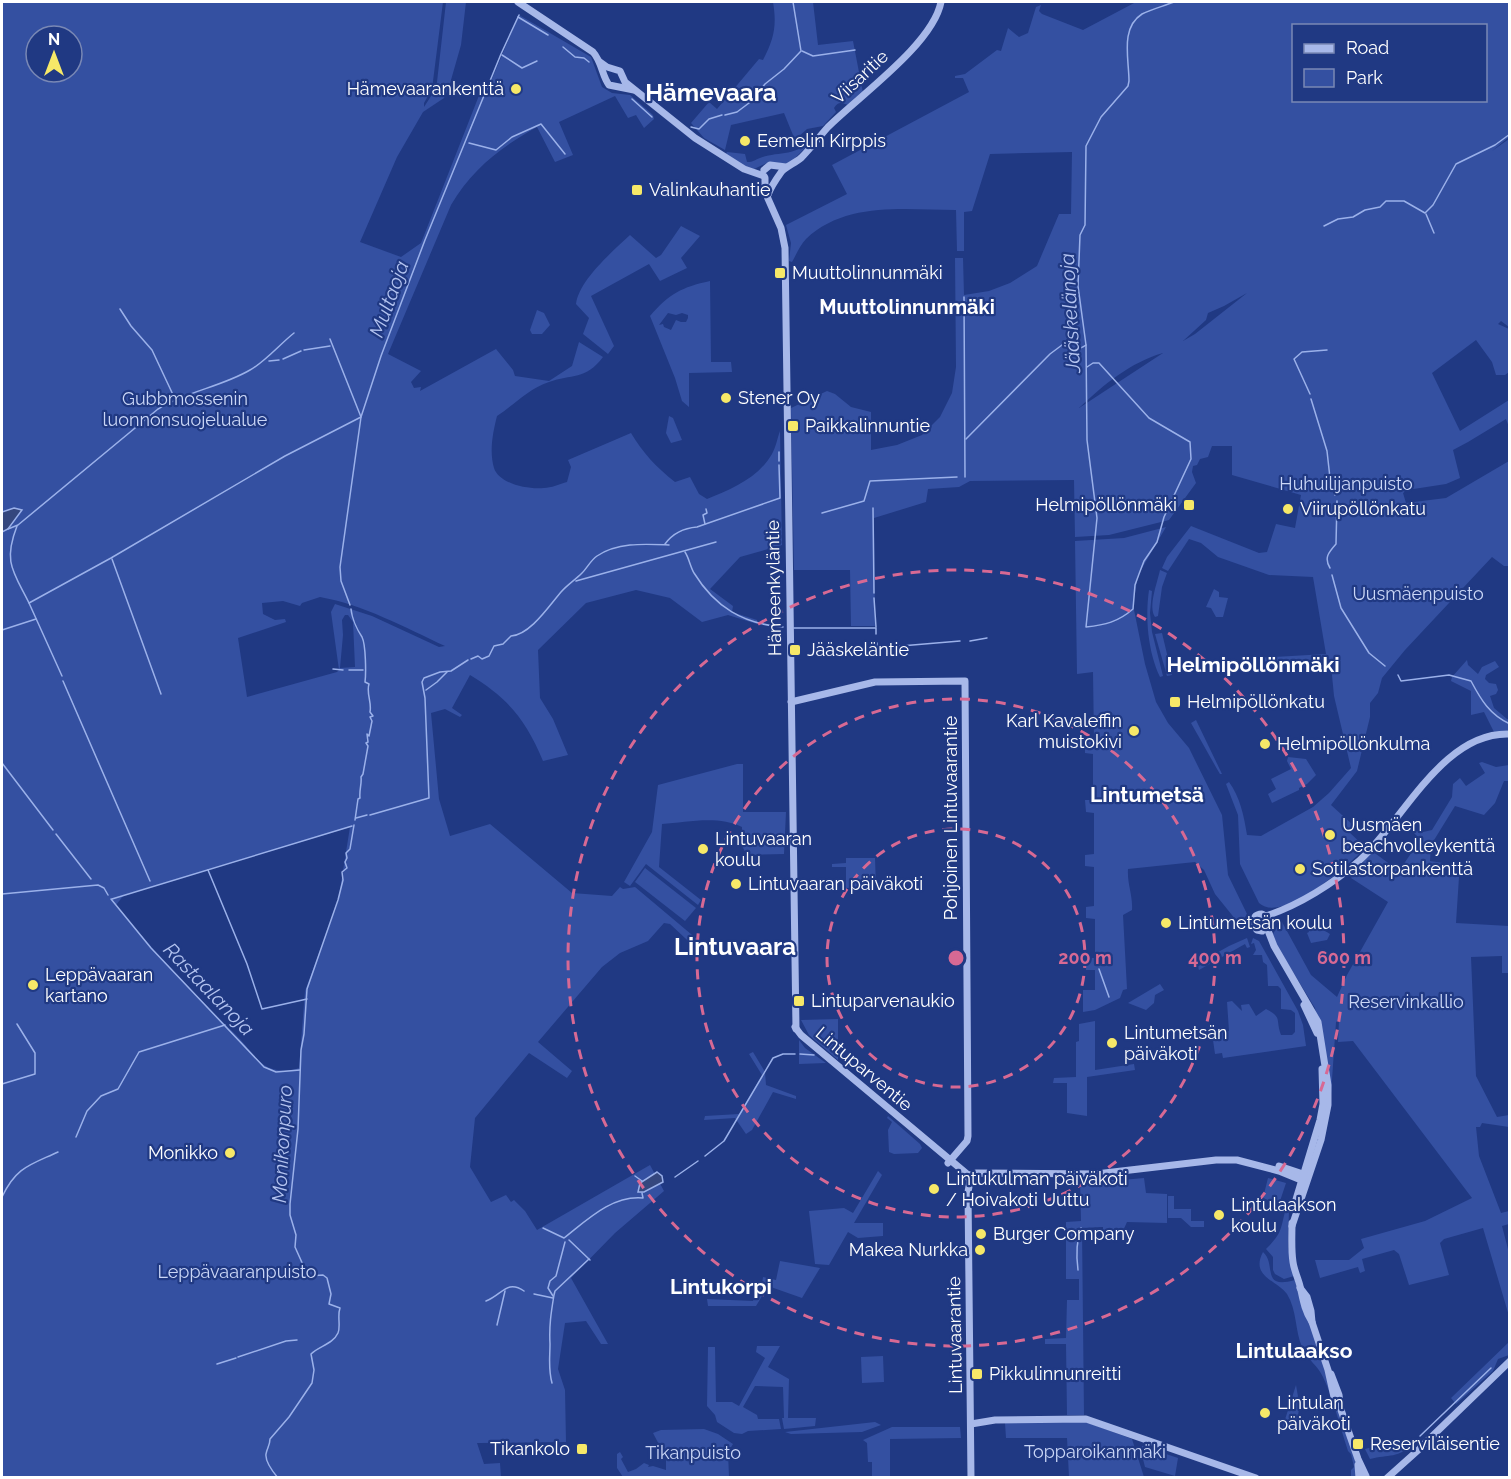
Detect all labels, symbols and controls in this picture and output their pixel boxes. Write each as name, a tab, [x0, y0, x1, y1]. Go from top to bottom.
north arrow	[24, 24, 84, 84]
legend	[1292, 24, 1487, 102]
text: N	[48, 30, 60, 49]
text: Road	[1346, 37, 1389, 58]
street label: Viisaritie	[827, 45, 892, 108]
text: Park	[1346, 67, 1383, 88]
place label: Hämevaarankenttä	[347, 78, 504, 99]
district label: Hämevaara	[645, 78, 777, 107]
marker: Hämevaarankenttä	[509, 82, 523, 96]
place label: Eemelin Kirppis	[757, 130, 886, 151]
marker: Eemelin Kirppis	[738, 134, 752, 148]
place label: Valinkauhantie	[649, 179, 771, 200]
marker: Valinkauhantie	[630, 183, 644, 197]
water label: Jääskelänoja	[1055, 252, 1085, 375]
water label: Multaoja	[364, 258, 414, 340]
place label: Muuttolinnunmäki	[792, 262, 943, 283]
marker: Muuttolinnunmäki	[773, 266, 787, 280]
district label: Muuttolinnunmäki	[819, 295, 995, 319]
place label: Stener Oy	[738, 387, 820, 408]
park label: Gubbmossenin luonnonsuojelualue	[103, 388, 268, 430]
marker: Stener Oy	[719, 391, 733, 405]
place label: Paikkalinnuntie	[805, 415, 931, 436]
marker: Paikkalinnuntie	[786, 419, 800, 433]
park label: Huhuilijanpuisto	[1279, 473, 1413, 494]
place label: Helmipöllönmäki	[1035, 494, 1177, 515]
marker: Helmipöllönmäki	[1182, 498, 1196, 512]
place label: Viirupöllönkatu	[1300, 498, 1426, 519]
marker: Viirupöllönkatu	[1281, 502, 1295, 516]
street label: Hämeenkyläntie	[762, 519, 785, 656]
park label: Uusmäenpuisto	[1352, 583, 1484, 604]
place label: Jääskeläntie	[807, 639, 910, 660]
marker: Jääskeläntie	[788, 643, 802, 657]
district label: Helmipöllönmäki	[1166, 652, 1340, 677]
place label: Helmipöllönkatu	[1187, 691, 1325, 712]
marker: Helmipöllönkatu	[1168, 695, 1182, 709]
place label: Karl Kavaleffin muistokivi	[1006, 710, 1122, 752]
street label: Pohjoinen Lintuvaarantie	[940, 715, 961, 920]
marker: Karl Kavaleffin muistokivi	[1127, 724, 1141, 738]
place label: Helmipöllönkulma	[1277, 733, 1430, 754]
marker: Helmipöllönkulma	[1258, 737, 1272, 751]
district label: Lintumetsä	[1090, 782, 1204, 807]
place label: Uusmäen beachvolleykenttä	[1342, 814, 1495, 856]
place label: Lintuvaaran koulu	[715, 828, 812, 870]
marker: Uusmäen beachvolleykenttä	[1323, 828, 1337, 842]
marker: Lintuvaaran koulu	[696, 842, 710, 856]
place label: Sotilastorpankenttä	[1312, 858, 1473, 879]
marker: Sotilastorpankenttä	[1293, 862, 1307, 876]
place label: Lintuvaaran päiväkoti	[748, 873, 923, 894]
marker: Lintuvaaran päiväkoti	[729, 877, 743, 891]
place label: Lintumetsän koulu	[1178, 912, 1332, 933]
marker: Lintumetsän koulu	[1159, 916, 1173, 930]
district label: Lintuvaara	[674, 932, 796, 961]
water label: Rastaalanoja	[159, 937, 259, 1041]
text: 200 m	[1058, 947, 1112, 968]
text: 400 m	[1188, 947, 1242, 968]
text: 600 m	[1317, 947, 1371, 968]
centre of rings	[946, 948, 966, 968]
place label: Leppävaaran kartano	[45, 964, 153, 1006]
marker: Leppävaaran kartano	[26, 978, 40, 992]
place label: Lintuparvenaukio	[811, 990, 955, 1011]
park label: Reservinkallio	[1348, 991, 1464, 1012]
marker: Lintuparvenaukio	[792, 994, 806, 1008]
street label: Lintuparventie	[812, 1022, 917, 1115]
place label: Lintumetsän päiväkoti	[1124, 1022, 1228, 1064]
marker: Lintumetsän päiväkoti	[1105, 1036, 1119, 1050]
water label: Monikonpuro	[267, 1084, 297, 1204]
place label: Monikko	[148, 1142, 218, 1163]
marker: Monikko	[223, 1146, 237, 1160]
place label: Lintukulman päiväkoti / Hoivakoti Uuttu	[946, 1168, 1128, 1210]
marker: Lintukulman päiväkoti / Hoivakoti Uuttu	[927, 1182, 941, 1196]
place label: Lintulaakson koulu	[1231, 1194, 1337, 1236]
marker: Lintulaakson koulu	[1212, 1208, 1226, 1222]
place label: Burger Company	[993, 1223, 1135, 1244]
marker: Burger Company	[974, 1227, 988, 1241]
place label: Makea Nurkka	[849, 1239, 968, 1260]
marker: Makea Nurkka	[973, 1243, 987, 1257]
park label: Leppävaaranpuisto	[157, 1261, 317, 1282]
district label: Lintukorpi	[670, 1274, 772, 1299]
street label: Lintuvaarantie	[943, 1276, 966, 1394]
district label: Lintulaakso	[1236, 1338, 1353, 1363]
place label: Pikkulinnunreitti	[989, 1363, 1121, 1384]
marker: Pikkulinnunreitti	[970, 1367, 984, 1381]
place label: Lintulan päiväkoti	[1277, 1392, 1351, 1434]
marker: Lintulan päiväkoti	[1258, 1406, 1272, 1420]
place label: Reserviläisentie	[1370, 1433, 1500, 1454]
marker: Reserviläisentie	[1351, 1437, 1365, 1451]
place label: Tikankolo	[490, 1438, 570, 1459]
park label: Topparoikanmäki	[1024, 1441, 1166, 1462]
marker: Tikankolo	[575, 1442, 589, 1456]
park label: Tikanpuisto	[645, 1442, 741, 1463]

